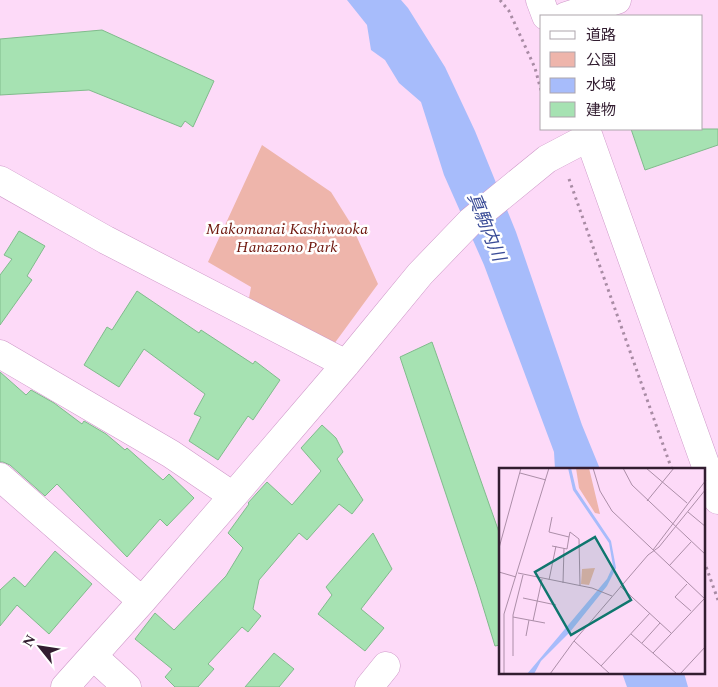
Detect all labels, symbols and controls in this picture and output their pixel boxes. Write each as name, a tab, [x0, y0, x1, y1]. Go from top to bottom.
legend	[540, 15, 703, 130]
text: 道路	[586, 24, 616, 47]
text: 公園	[586, 49, 616, 72]
text: 水域	[586, 74, 616, 97]
text: 建物	[586, 99, 616, 122]
water label: 真駒内川	[460, 189, 513, 267]
park label: Makomanai Kashiwaoka Hanazono Park	[206, 217, 368, 259]
inset map	[499, 468, 706, 674]
north arrow	[15, 622, 65, 672]
text: N	[17, 631, 41, 651]

